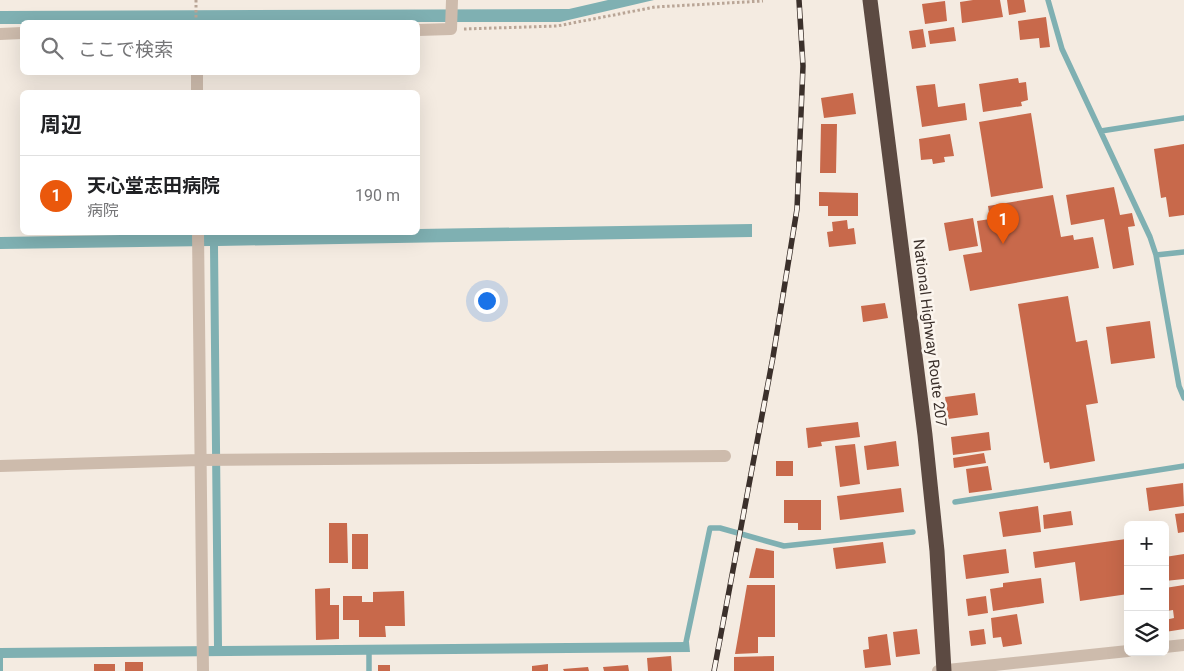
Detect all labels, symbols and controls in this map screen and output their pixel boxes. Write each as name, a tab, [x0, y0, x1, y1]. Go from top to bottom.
search box	[20, 20, 420, 75]
icon: search	[38, 34, 66, 62]
text: ここで検索	[78, 38, 173, 61]
text: 周辺	[40, 113, 82, 137]
text: 天心堂志田病院	[87, 174, 220, 197]
text: 1	[51, 186, 61, 205]
text: 190 m	[355, 186, 400, 205]
text: 病院	[87, 201, 119, 220]
pin: 1	[987, 203, 1019, 244]
street label: National Highway Route 207	[910, 238, 950, 428]
your location	[474, 288, 500, 314]
map controls	[1124, 521, 1169, 656]
button: +	[1124, 521, 1169, 566]
button: −	[1124, 566, 1169, 611]
button: layers	[1124, 611, 1169, 656]

